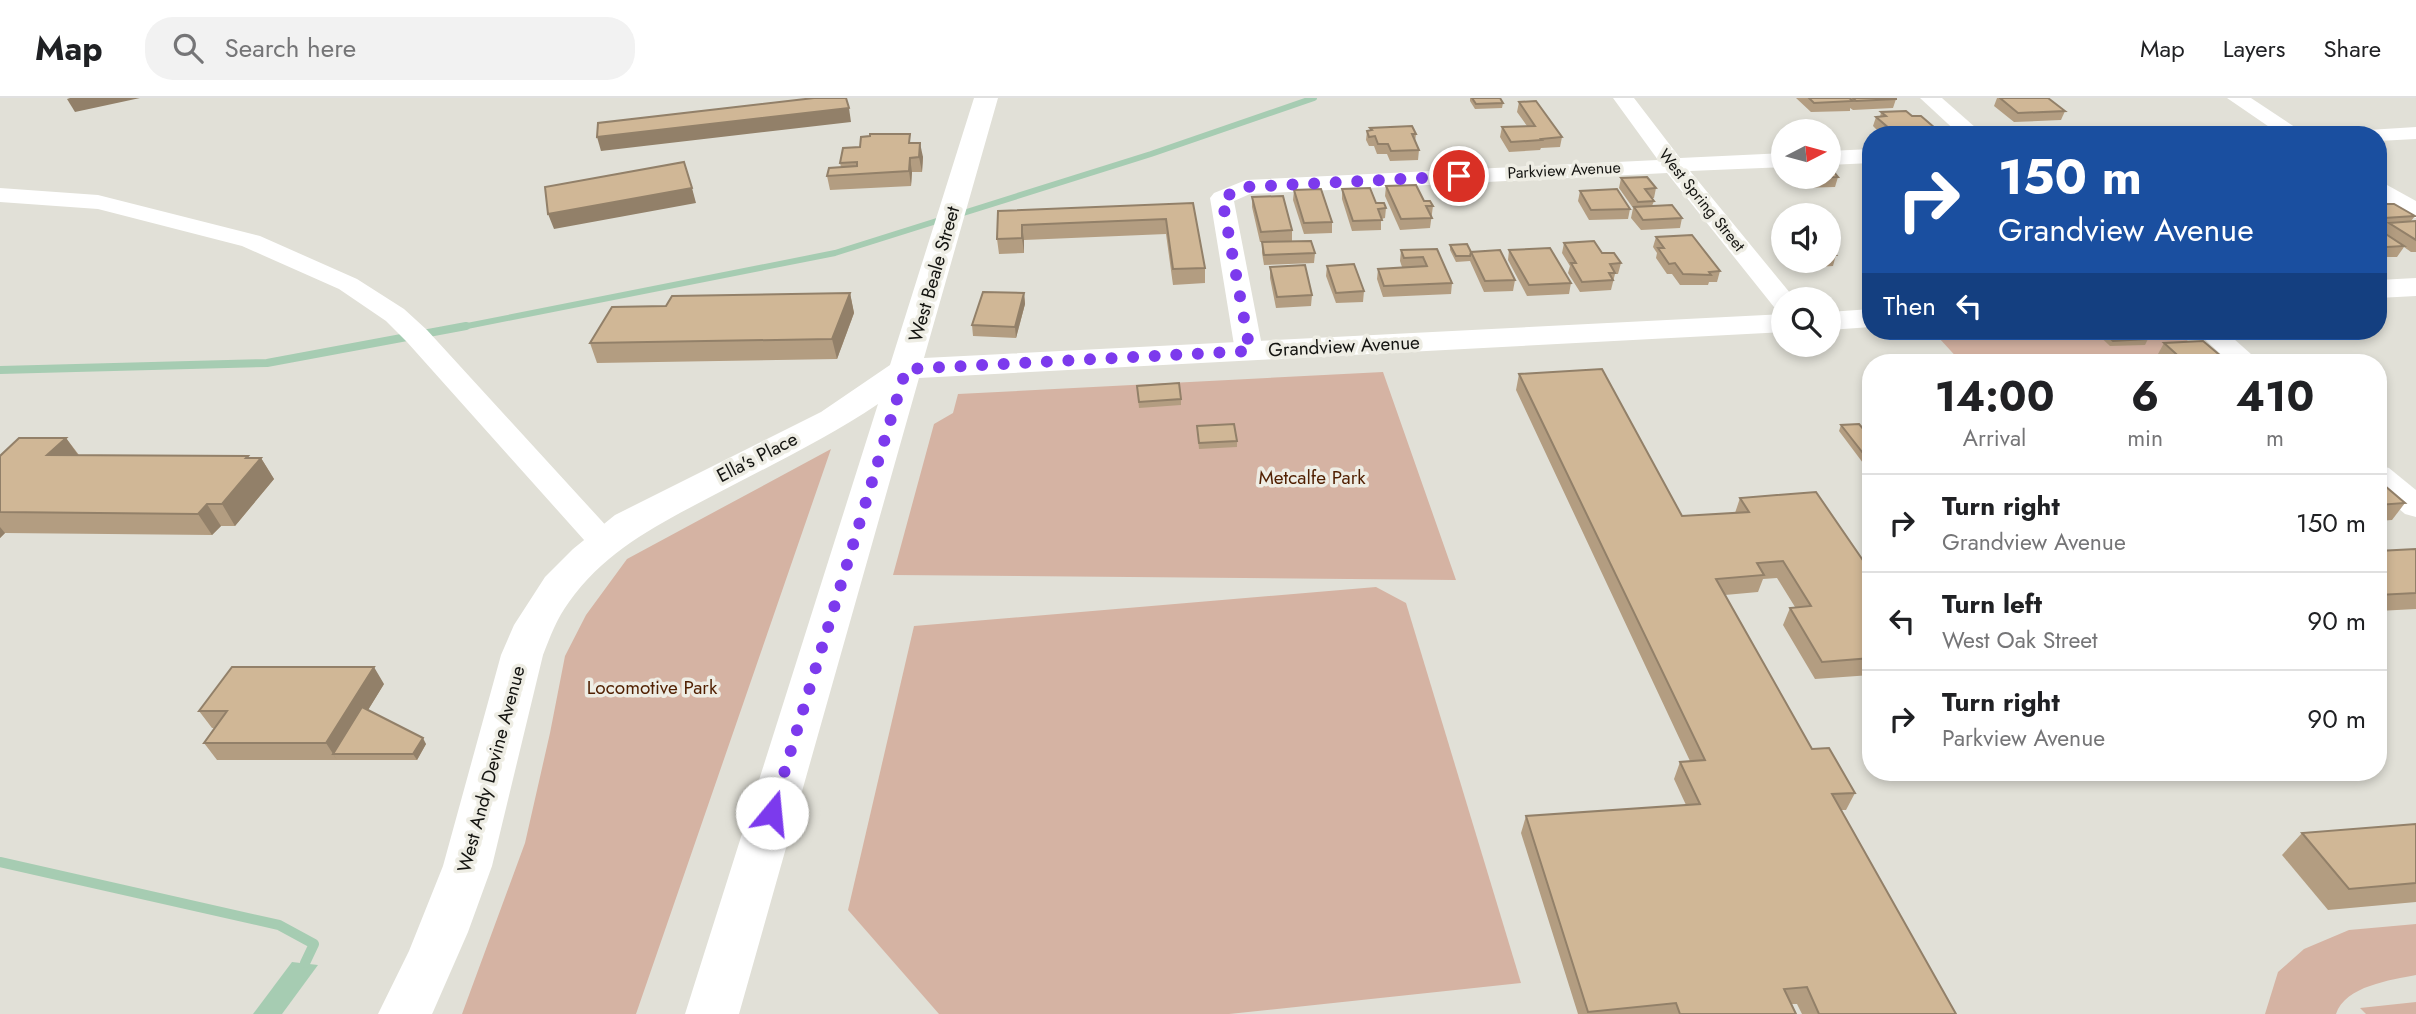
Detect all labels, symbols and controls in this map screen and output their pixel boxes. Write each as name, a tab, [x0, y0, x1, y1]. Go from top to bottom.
search box	[145, 17, 635, 80]
text: Map	[35, 25, 103, 72]
icon: search	[169, 29, 207, 67]
text: Search here	[225, 29, 356, 67]
text: Map	[2140, 31, 2185, 66]
text: Layers	[2223, 31, 2285, 66]
text: Share	[2323, 31, 2381, 66]
north arrow	[1771, 119, 1841, 189]
map controls	[1771, 119, 1841, 357]
text: 150 m	[1998, 142, 2142, 212]
street label: West Spring Street	[1653, 144, 1751, 256]
pin	[1429, 146, 1489, 206]
icon: right	[1883, 154, 1974, 245]
street label: Parkview Avenue	[1507, 156, 1621, 184]
icon: arrive	[1440, 157, 1478, 195]
street label: West Beale Street	[902, 203, 966, 345]
button: sound	[1771, 203, 1841, 273]
text: Grandview Avenue	[1998, 207, 2254, 253]
button: search	[1771, 287, 1841, 357]
text: Then	[1883, 287, 1936, 325]
icon: left	[1950, 287, 1988, 325]
street label: Grandview Avenue	[1267, 329, 1421, 363]
text: 14:00	[1935, 366, 2054, 427]
text: 6	[2131, 366, 2159, 427]
text: 410	[2236, 366, 2314, 427]
text: Arrival	[1963, 421, 2026, 455]
text: min	[2127, 421, 2163, 455]
text: m	[2266, 421, 2284, 455]
street label: Ella's Place	[712, 425, 802, 489]
park label: Metcalfe Park	[1258, 464, 1366, 491]
text: Turn right	[1942, 487, 2060, 525]
icon: right	[1883, 504, 1921, 542]
text: 150 m	[2296, 504, 2366, 542]
text: Grandview Avenue	[1942, 525, 2126, 559]
text: Turn left	[1942, 585, 2042, 623]
icon: left	[1883, 602, 1921, 640]
text: 90 m	[2307, 602, 2366, 640]
text: West Oak Street	[1942, 623, 2098, 657]
street label: West Andy Devine Avenue	[450, 663, 532, 875]
park label: Locomotive Park	[587, 674, 718, 701]
text: Turn right	[1942, 683, 2060, 721]
icon: right	[1883, 700, 1921, 738]
text: 90 m	[2307, 700, 2366, 738]
text: Parkview Avenue	[1942, 721, 2105, 755]
position arrow	[735, 776, 809, 850]

